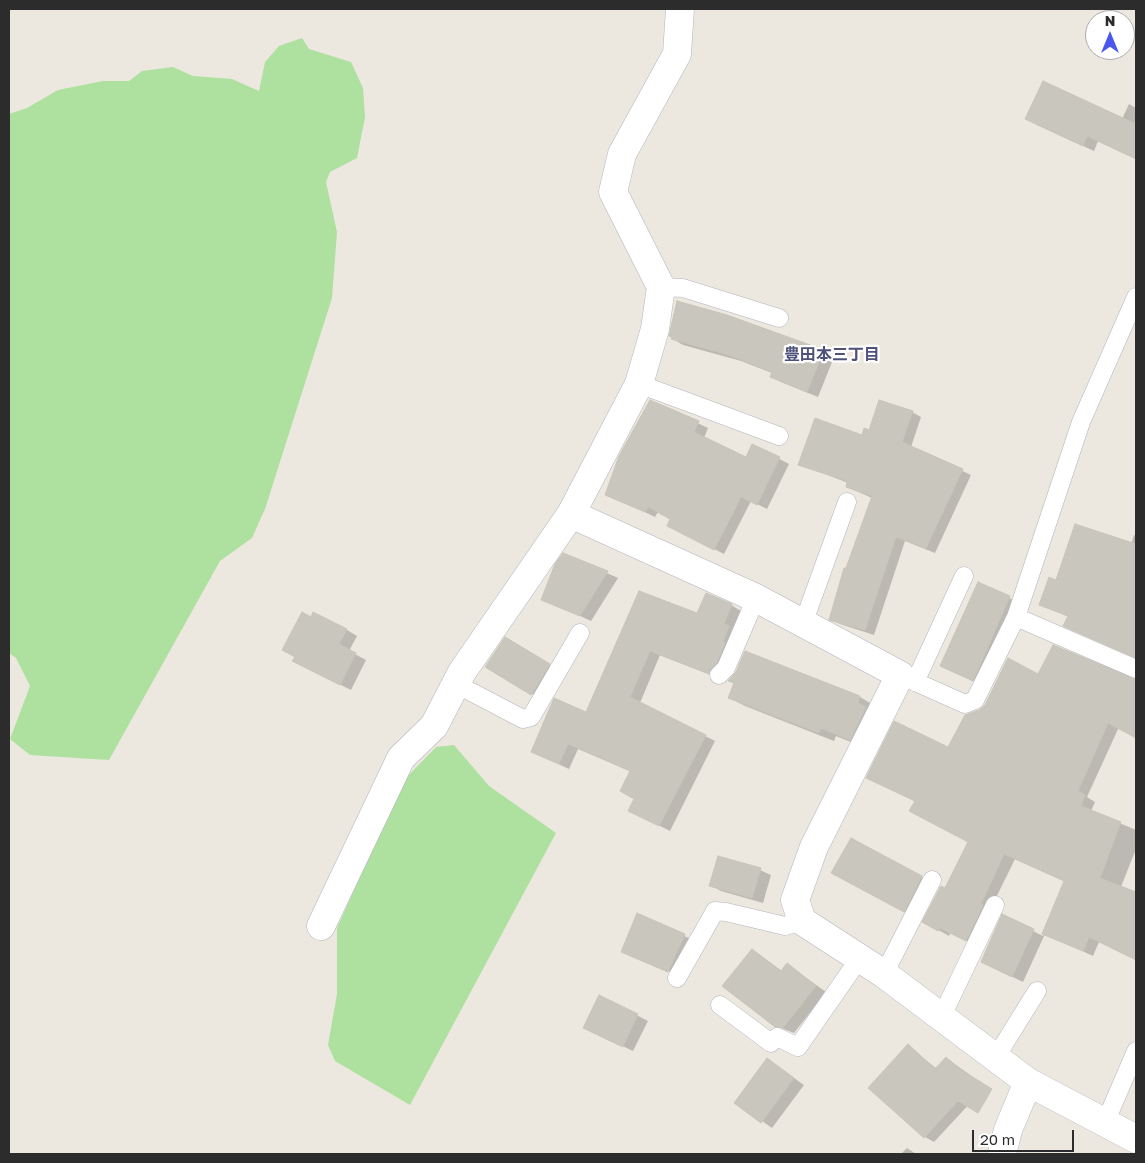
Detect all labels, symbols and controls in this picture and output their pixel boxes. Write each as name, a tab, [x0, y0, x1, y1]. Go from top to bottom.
north arrow	[1085, 10, 1135, 60]
text: N	[1105, 12, 1115, 29]
district label: 豊田本三丁目	[784, 345, 880, 365]
scale bar	[975, 1120, 1078, 1152]
text: 20 m	[980, 1130, 1015, 1148]

